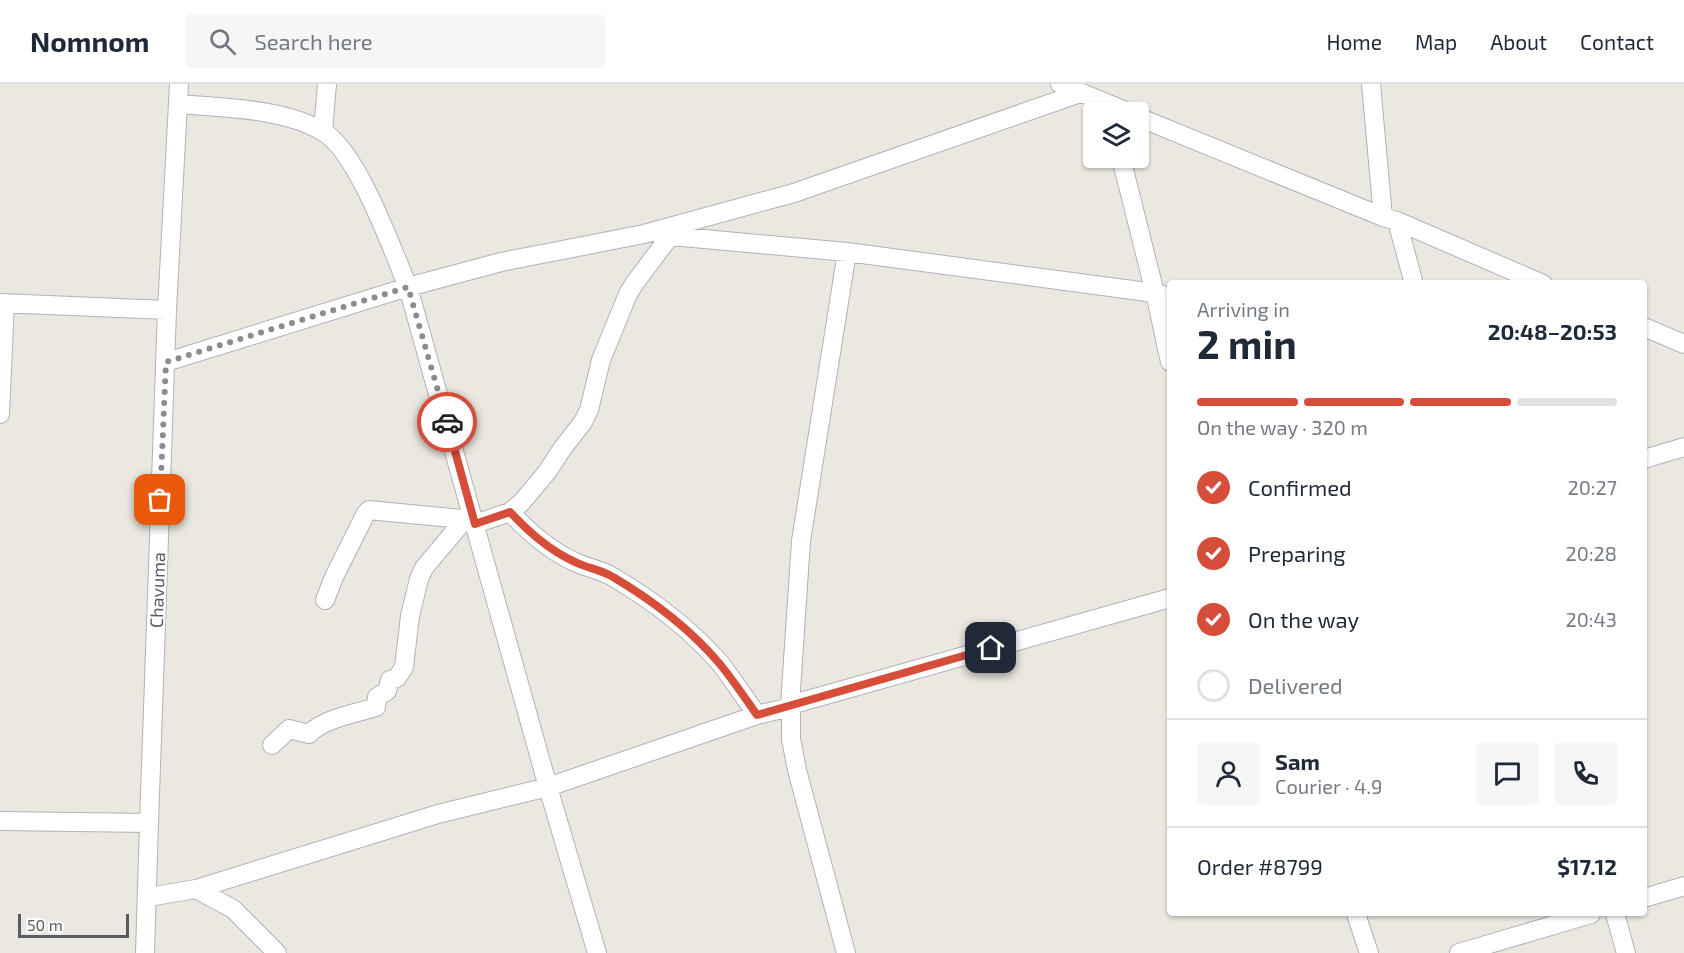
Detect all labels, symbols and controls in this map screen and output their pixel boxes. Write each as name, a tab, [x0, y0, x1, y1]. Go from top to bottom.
search box	[185, 14, 605, 68]
text: Nomnom	[30, 24, 149, 58]
icon: search	[206, 25, 239, 58]
text: Search here	[254, 28, 373, 54]
text: Home	[1326, 29, 1382, 54]
text: Map	[1415, 29, 1457, 54]
text: About	[1490, 29, 1547, 54]
text: Contact	[1580, 29, 1654, 54]
map controls	[1083, 102, 1149, 168]
button: layers	[1083, 102, 1149, 168]
text: Arriving in	[1197, 297, 1290, 321]
text: 20:48–20:53	[1488, 318, 1617, 344]
text: 2 min	[1197, 320, 1297, 367]
courier	[417, 392, 477, 452]
icon: car	[431, 406, 464, 439]
text: On the way · 320 m	[1197, 415, 1368, 439]
icon: check	[1197, 471, 1230, 504]
pin	[134, 474, 185, 525]
text: Confirmed	[1248, 474, 1352, 500]
text: 20:27	[1568, 475, 1617, 499]
icon: bag	[143, 483, 176, 516]
icon: check	[1197, 537, 1230, 570]
text: Preparing	[1248, 540, 1346, 566]
text: 20:28	[1566, 541, 1617, 565]
street label: Chavuma	[145, 552, 169, 628]
icon: check	[1197, 603, 1230, 636]
text: On the way	[1248, 606, 1359, 632]
text: 20:43	[1566, 607, 1617, 631]
pin	[965, 622, 1016, 673]
icon: home	[974, 631, 1007, 664]
text: Delivered	[1248, 672, 1343, 698]
button: person	[1197, 742, 1260, 805]
button: chat	[1476, 742, 1539, 805]
button: phone	[1554, 742, 1617, 805]
text: Sam	[1275, 748, 1320, 774]
text: Courier · 4.9	[1275, 774, 1382, 798]
text: Order #8799	[1197, 853, 1323, 879]
text: $17.12	[1557, 853, 1617, 879]
scale bar	[18, 911, 129, 938]
text: 50 m	[27, 915, 63, 934]

